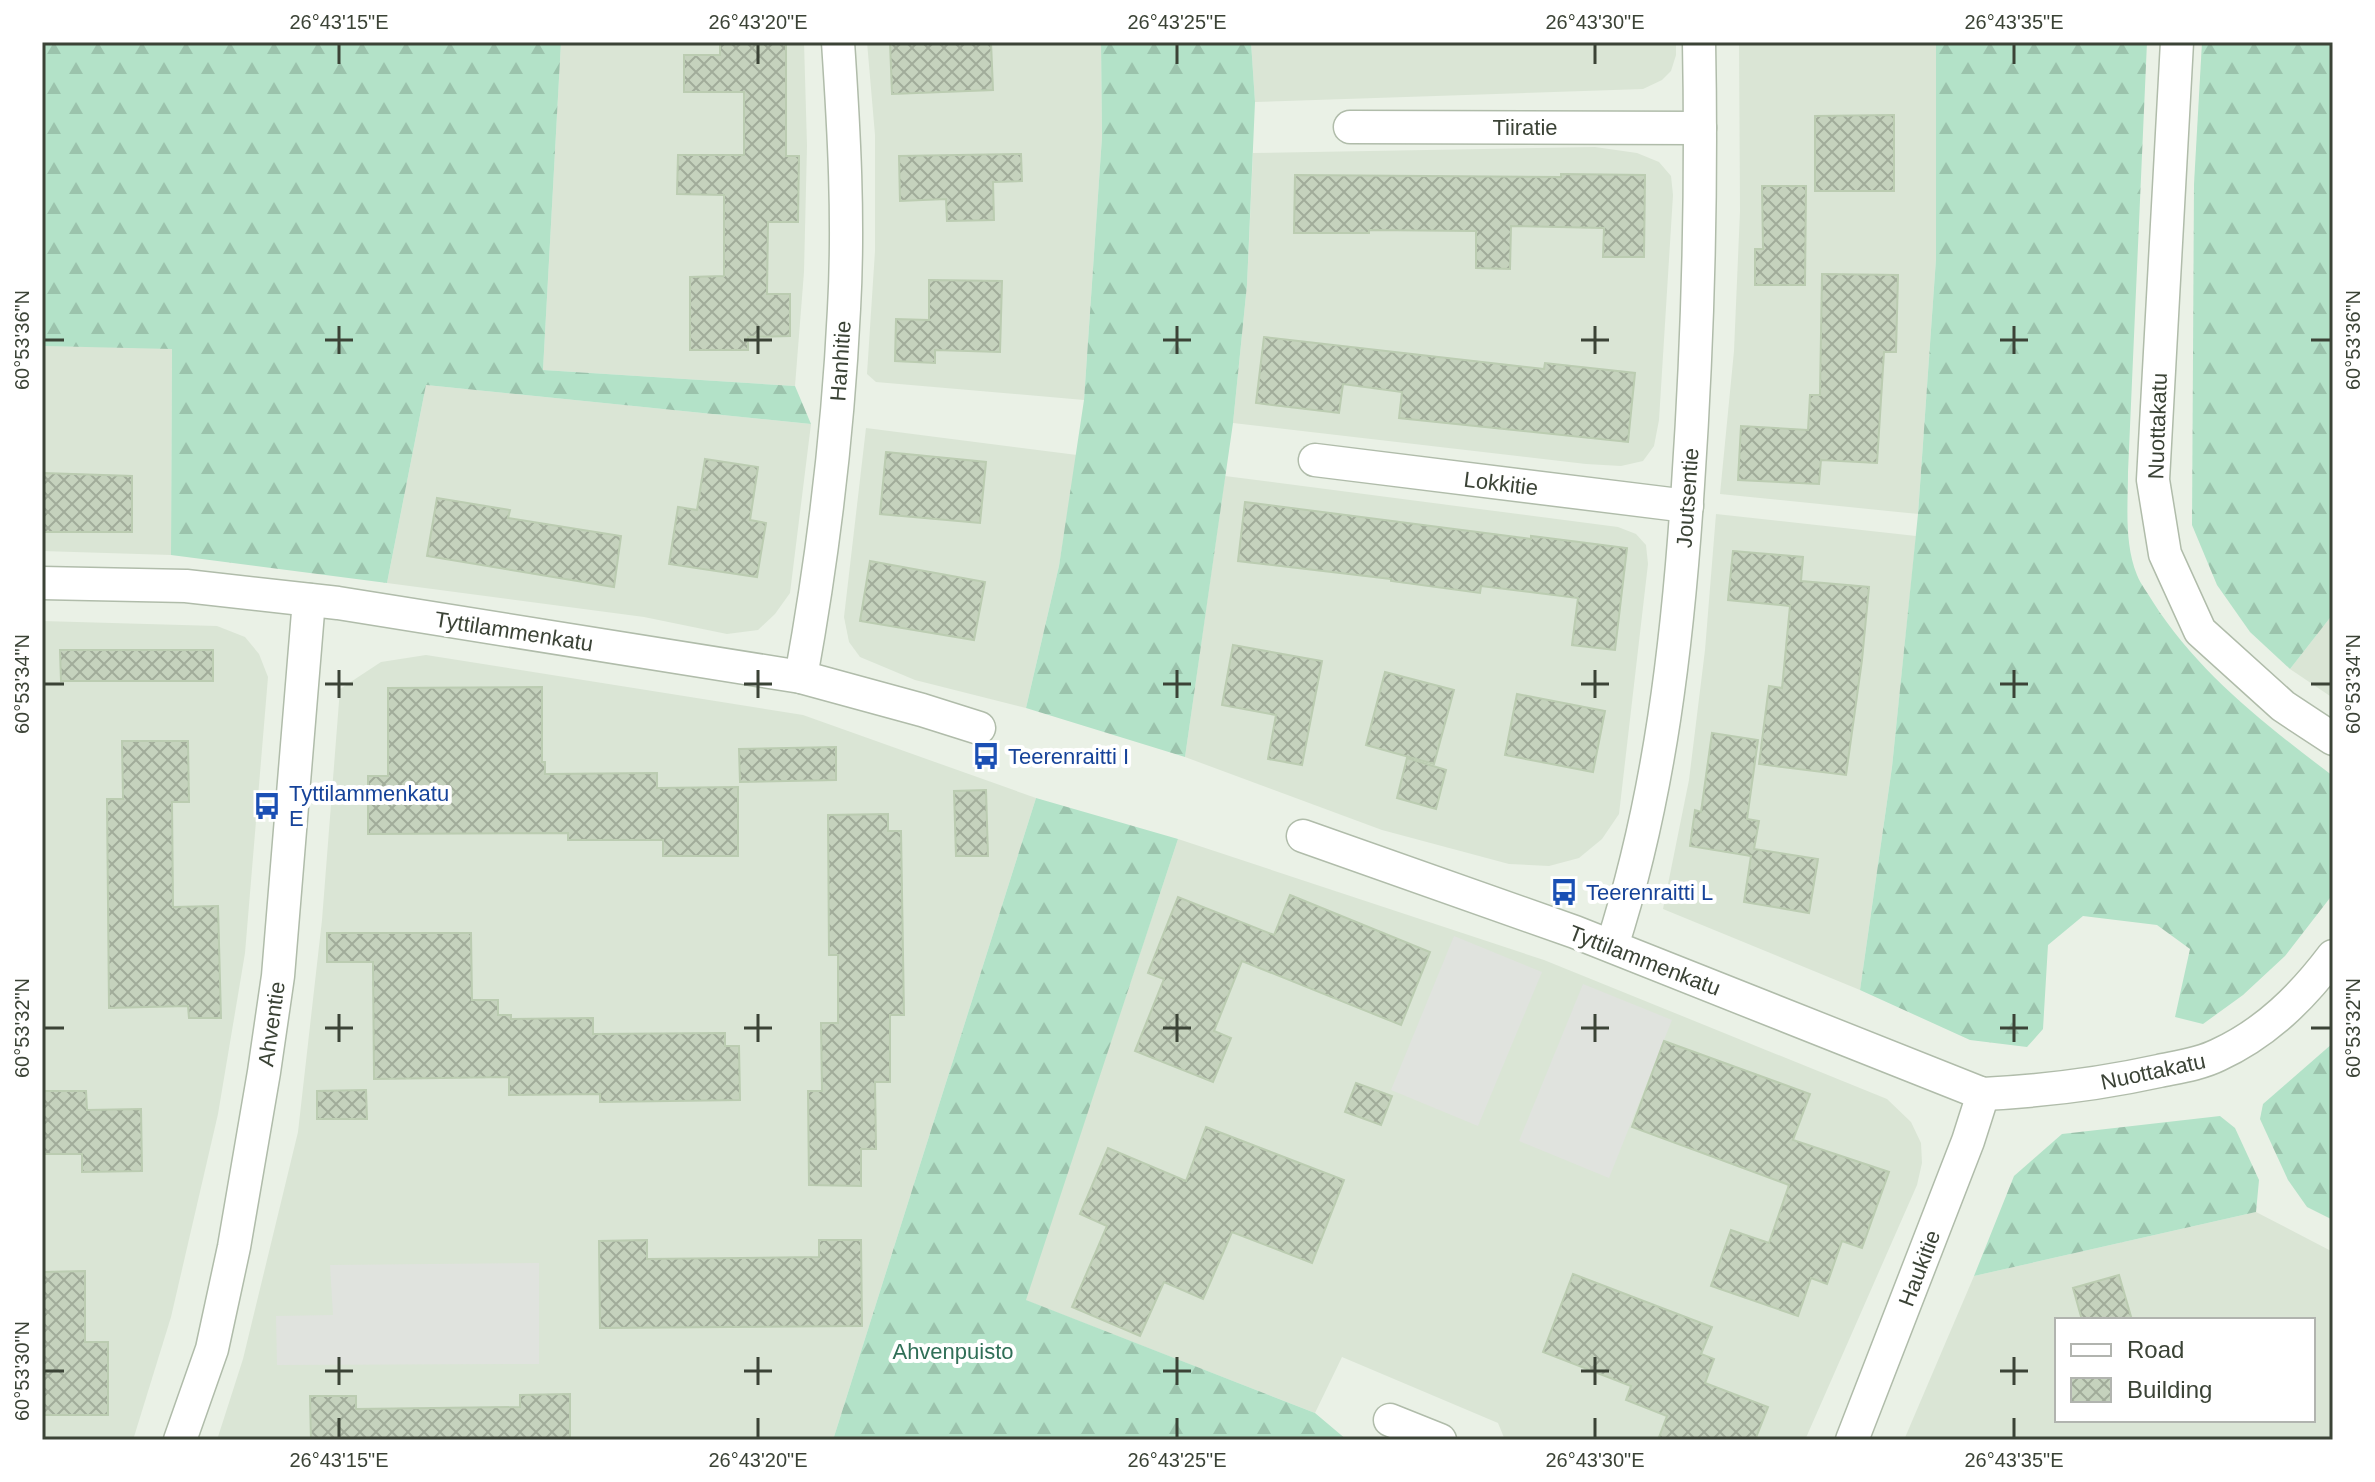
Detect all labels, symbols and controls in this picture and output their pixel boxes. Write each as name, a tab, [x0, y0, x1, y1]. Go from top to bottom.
text: 26°43'15"E	[290, 11, 389, 33]
text: 26°43'20"E	[709, 11, 808, 33]
text: 26°43'25"E	[1128, 11, 1227, 33]
text: 26°43'30"E	[1546, 11, 1645, 33]
text: 26°43'35"E	[1965, 11, 2064, 33]
street label: Tiiratie	[1492, 115, 1558, 140]
text: 60°53'36"N	[11, 290, 33, 390]
text: 60°53'36"N	[2342, 290, 2364, 390]
street label: Hanhitie	[825, 320, 856, 402]
street label: Nuottakatu	[2143, 372, 2172, 480]
street label: Joutsentie	[1672, 447, 1703, 549]
street label: Lokkitie	[1462, 467, 1539, 500]
street label: Tyttilammenkatu	[433, 607, 595, 656]
text: 60°53'34"N	[11, 634, 33, 734]
text: 60°53'34"N	[2342, 634, 2364, 734]
bus stop icon: Teerenraitti I	[971, 741, 1001, 771]
place label: Teerenraitti I	[1008, 744, 1129, 769]
place label: Tyttilammenkatu E	[289, 781, 449, 831]
bus stop icon: Tyttilammenkatu E	[252, 791, 282, 821]
bus stop icon: Teerenraitti L	[1549, 877, 1579, 907]
place label: Teerenraitti L	[1586, 880, 1713, 905]
street label: Tyttilammenkatu	[1566, 920, 1724, 1001]
text: 60°53'32"N	[11, 978, 33, 1078]
text: 60°53'32"N	[2342, 978, 2364, 1078]
street label: Ahventie	[253, 980, 290, 1068]
street label: Nuottakatu	[2098, 1048, 2208, 1095]
street label: Haukitie	[1894, 1227, 1945, 1310]
legend	[2055, 1318, 2315, 1422]
text: 60°53'30"N	[11, 1321, 33, 1421]
text: Road	[2127, 1336, 2184, 1363]
park label: Ahvenpuisto	[892, 1339, 1014, 1364]
text: Building	[2127, 1376, 2212, 1403]
text: 26°43'15"E	[290, 1449, 389, 1471]
text: 26°43'20"E	[709, 1449, 808, 1471]
text: 26°43'25"E	[1128, 1449, 1227, 1471]
text: 26°43'30"E	[1546, 1449, 1645, 1471]
text: 26°43'35"E	[1965, 1449, 2064, 1471]

